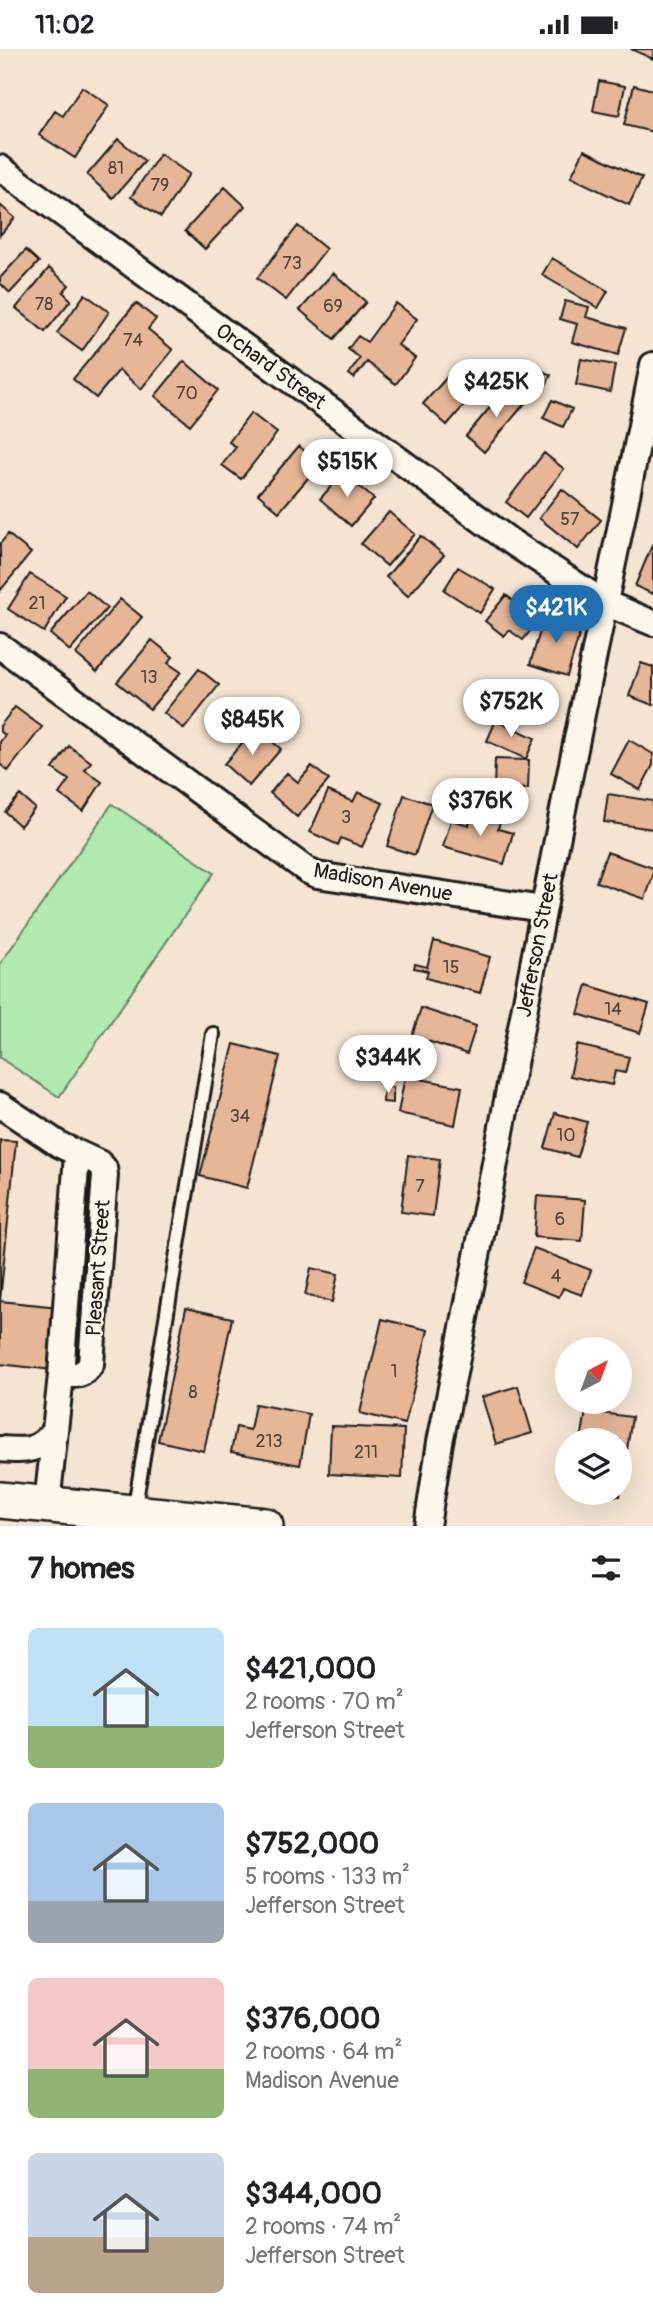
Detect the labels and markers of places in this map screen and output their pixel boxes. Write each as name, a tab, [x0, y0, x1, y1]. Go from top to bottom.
pin: $425K	[447, 359, 545, 419]
pin: $515K	[298, 440, 396, 499]
pin: $421K	[507, 585, 605, 645]
pin: $752K	[462, 679, 560, 739]
pin: $845K	[203, 697, 301, 757]
pin: $376K	[431, 779, 529, 838]
pin: $344K	[339, 1035, 437, 1095]

